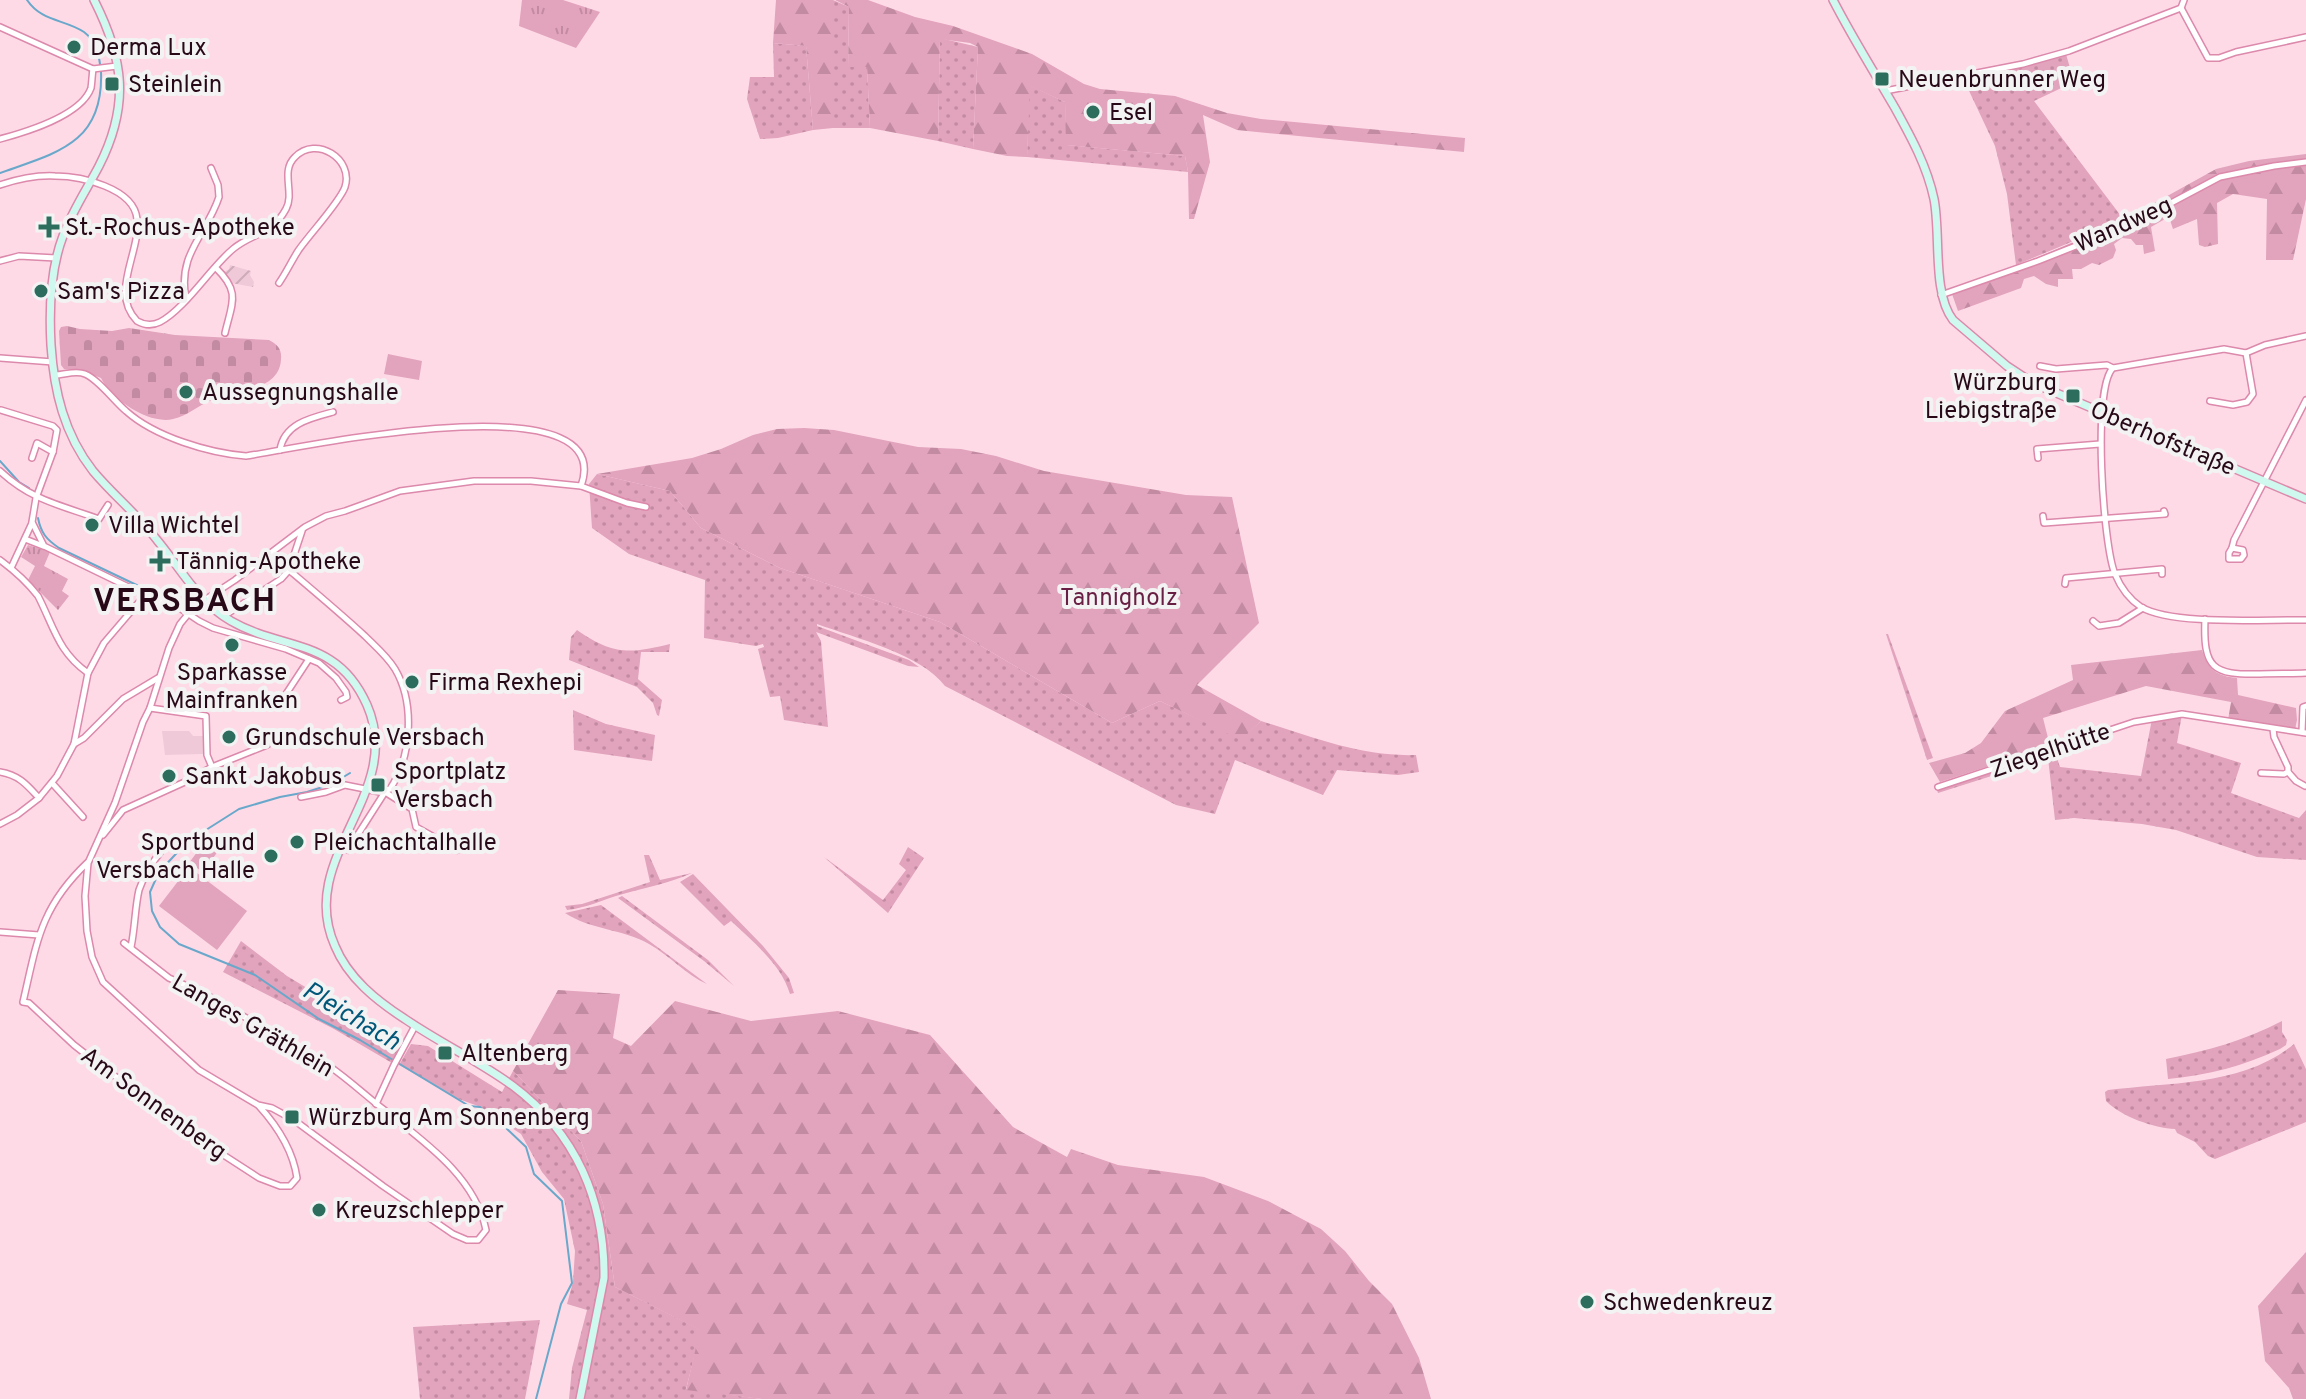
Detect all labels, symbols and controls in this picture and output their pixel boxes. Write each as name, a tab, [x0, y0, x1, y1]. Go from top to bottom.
place label: Derma Lux	[90, 34, 207, 64]
marker: Derma Lux	[65, 38, 83, 56]
place label: Neuenbrunner Weg	[1898, 66, 2106, 96]
marker: Neuenbrunner Weg	[1873, 70, 1891, 88]
place label: Steinlein	[128, 71, 222, 101]
marker: Steinlein	[103, 75, 121, 93]
place label: Esel	[1109, 99, 1153, 129]
marker: Esel	[1084, 103, 1102, 121]
street label: Wandweg	[2070, 191, 2177, 261]
place label: St.-Rochus-Apotheke	[65, 214, 295, 244]
marker: St.-Rochus-Apotheke	[40, 218, 58, 236]
place label: Sam's Pizza	[57, 278, 185, 308]
marker: Sam's Pizza	[32, 282, 50, 300]
place label: Würzburg Liebigstraße	[1925, 369, 2057, 427]
place label: Aussegnungshalle	[202, 379, 399, 409]
marker: Aussegnungshalle	[177, 383, 195, 401]
marker: Würzburg Liebigstraße	[2064, 387, 2082, 405]
street label: Oberhofstraße	[2085, 396, 2239, 484]
place label: Villa Wichtel	[108, 512, 240, 542]
marker: Villa Wichtel	[83, 516, 101, 534]
place label: Tännig-Apotheke	[176, 548, 361, 578]
marker: Tännig-Apotheke	[151, 552, 169, 570]
district label: VERSBACH	[93, 583, 277, 623]
park label: Tannigholz	[1060, 584, 1178, 614]
marker: Sparkasse Mainfranken	[223, 636, 241, 654]
place label: Sparkasse Mainfranken	[166, 659, 298, 717]
place label: Firma Rexhepi	[428, 669, 582, 699]
marker: Firma Rexhepi	[403, 673, 421, 691]
street label: Ziegelhütte	[1987, 717, 2115, 786]
place label: Grundschule Versbach	[245, 724, 485, 754]
marker: Grundschule Versbach	[220, 728, 238, 746]
place label: Sportplatz Versbach	[394, 758, 507, 816]
place label: Sankt Jakobus	[185, 763, 342, 793]
marker: Sankt Jakobus	[160, 767, 178, 785]
marker: Sportplatz Versbach	[369, 776, 387, 794]
place label: Sportbund Versbach Halle	[96, 829, 255, 887]
place label: Pleichachtalhalle	[313, 829, 497, 859]
marker: Pleichachtalhalle	[288, 833, 306, 851]
marker: Sportbund Versbach Halle	[262, 847, 280, 865]
street label: Langes Gräthlein	[166, 968, 338, 1085]
water label: Pleichach	[296, 975, 406, 1059]
place label: Altenberg	[461, 1040, 568, 1070]
street label: Am Sonnenberg	[74, 1042, 232, 1168]
marker: Altenberg	[436, 1044, 454, 1062]
place label: Würzburg Am Sonnenberg	[308, 1104, 590, 1134]
marker: Würzburg Am Sonnenberg	[283, 1108, 301, 1126]
place label: Kreuzschlepper	[335, 1197, 504, 1227]
marker: Kreuzschlepper	[310, 1201, 328, 1219]
place label: Schwedenkreuz	[1603, 1289, 1773, 1319]
marker: Schwedenkreuz	[1578, 1293, 1596, 1311]

